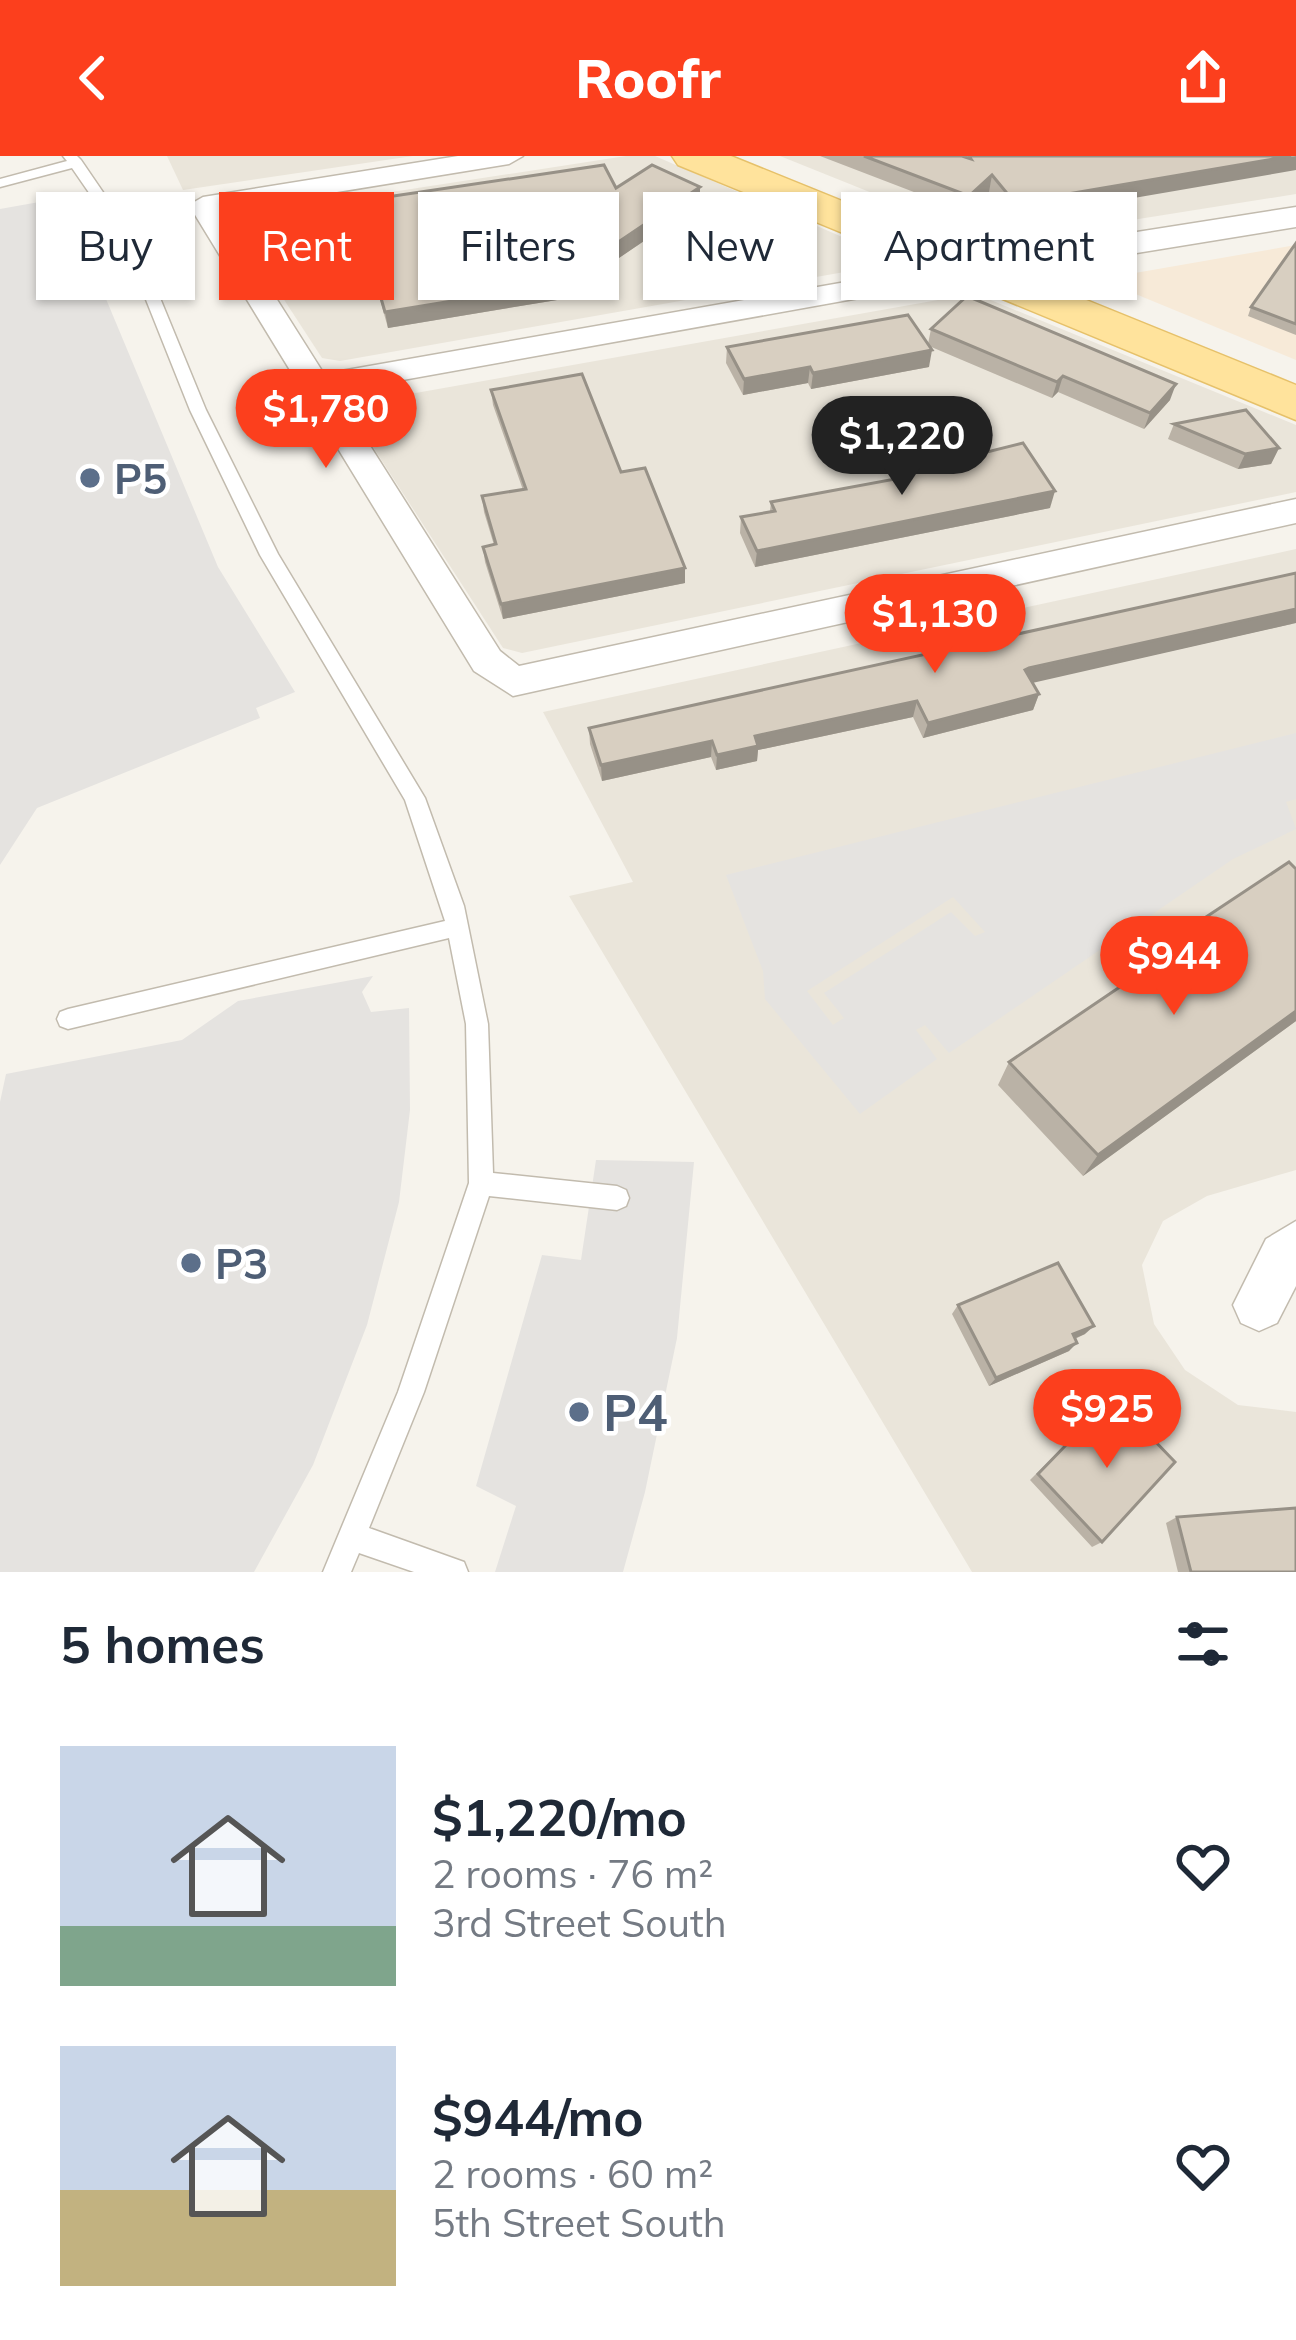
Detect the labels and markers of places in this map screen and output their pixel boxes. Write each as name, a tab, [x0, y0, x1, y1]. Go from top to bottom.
pin: $1,780	[228, 369, 424, 471]
pin: $1,220	[804, 396, 1000, 498]
place label: P5	[114, 452, 167, 505]
marker: P5	[77, 465, 103, 491]
pin: $1,130	[837, 574, 1033, 676]
pin: $944	[1103, 916, 1245, 1018]
place label: P3	[215, 1237, 268, 1290]
marker: P3	[178, 1250, 204, 1276]
pin: $925	[1036, 1369, 1178, 1471]
place label: P4	[603, 1380, 668, 1444]
marker: P4	[566, 1399, 592, 1425]

